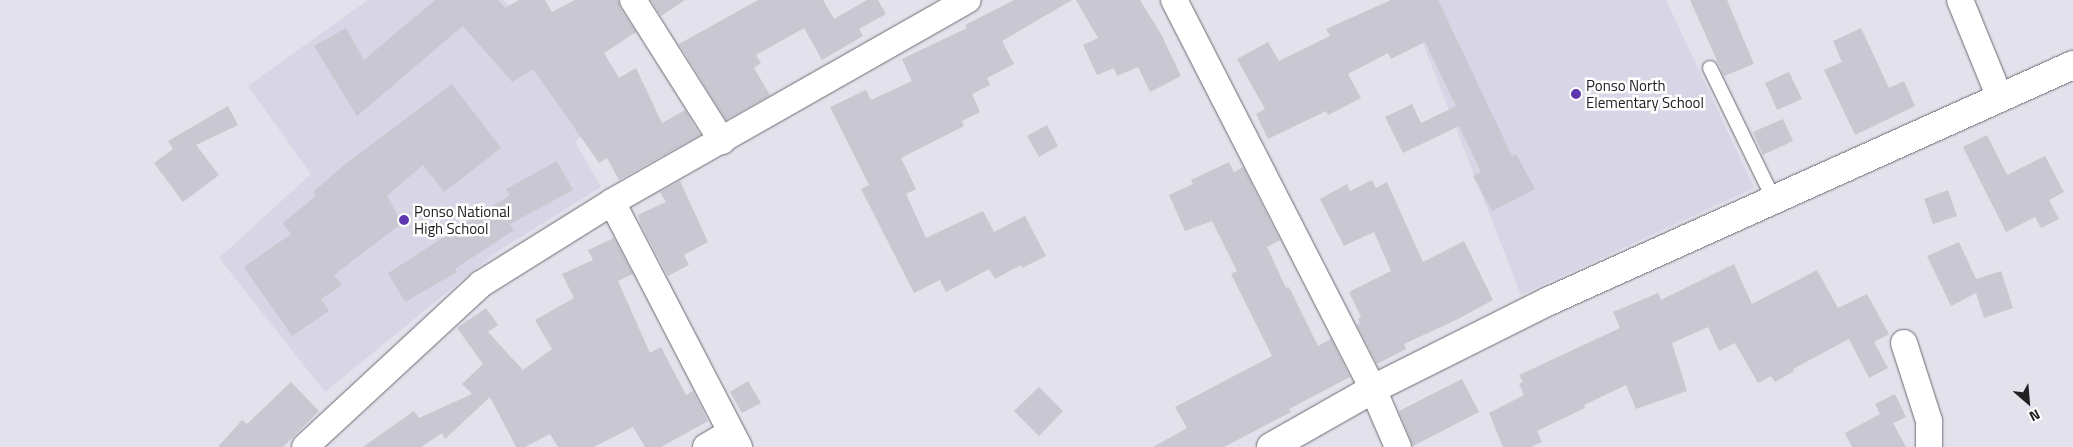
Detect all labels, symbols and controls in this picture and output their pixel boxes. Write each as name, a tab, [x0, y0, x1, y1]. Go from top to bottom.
place label: Ponso North Elementary School	[1586, 76, 1704, 111]
marker: Ponso North Elementary School	[1570, 88, 1582, 100]
place label: Ponso National High School	[414, 202, 510, 237]
marker: Ponso National High School	[398, 214, 410, 226]
north arrow	[2003, 377, 2053, 427]
text: N	[2026, 404, 2044, 427]

